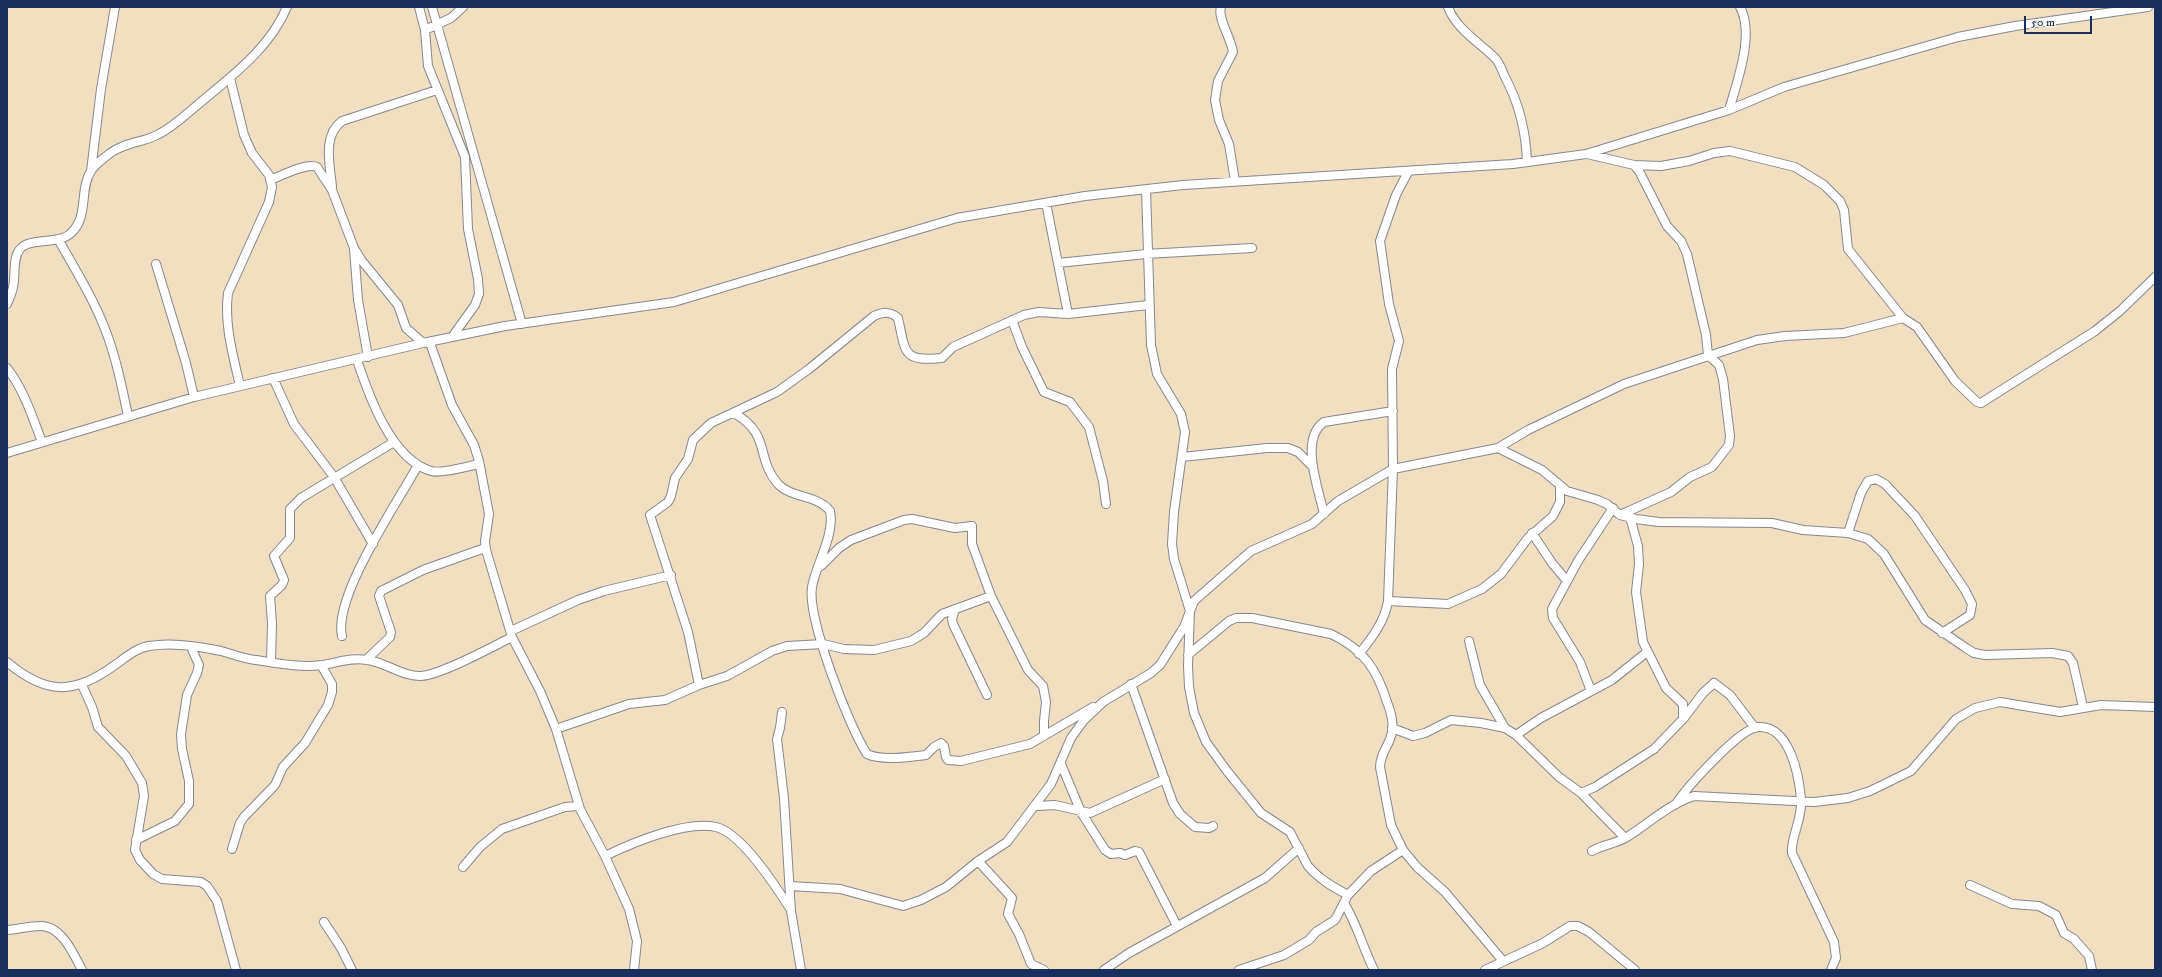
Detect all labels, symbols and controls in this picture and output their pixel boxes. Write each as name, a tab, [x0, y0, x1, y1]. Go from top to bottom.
scale bar	[2026, 8, 2094, 34]
text: 50 m	[2031, 15, 2055, 30]

